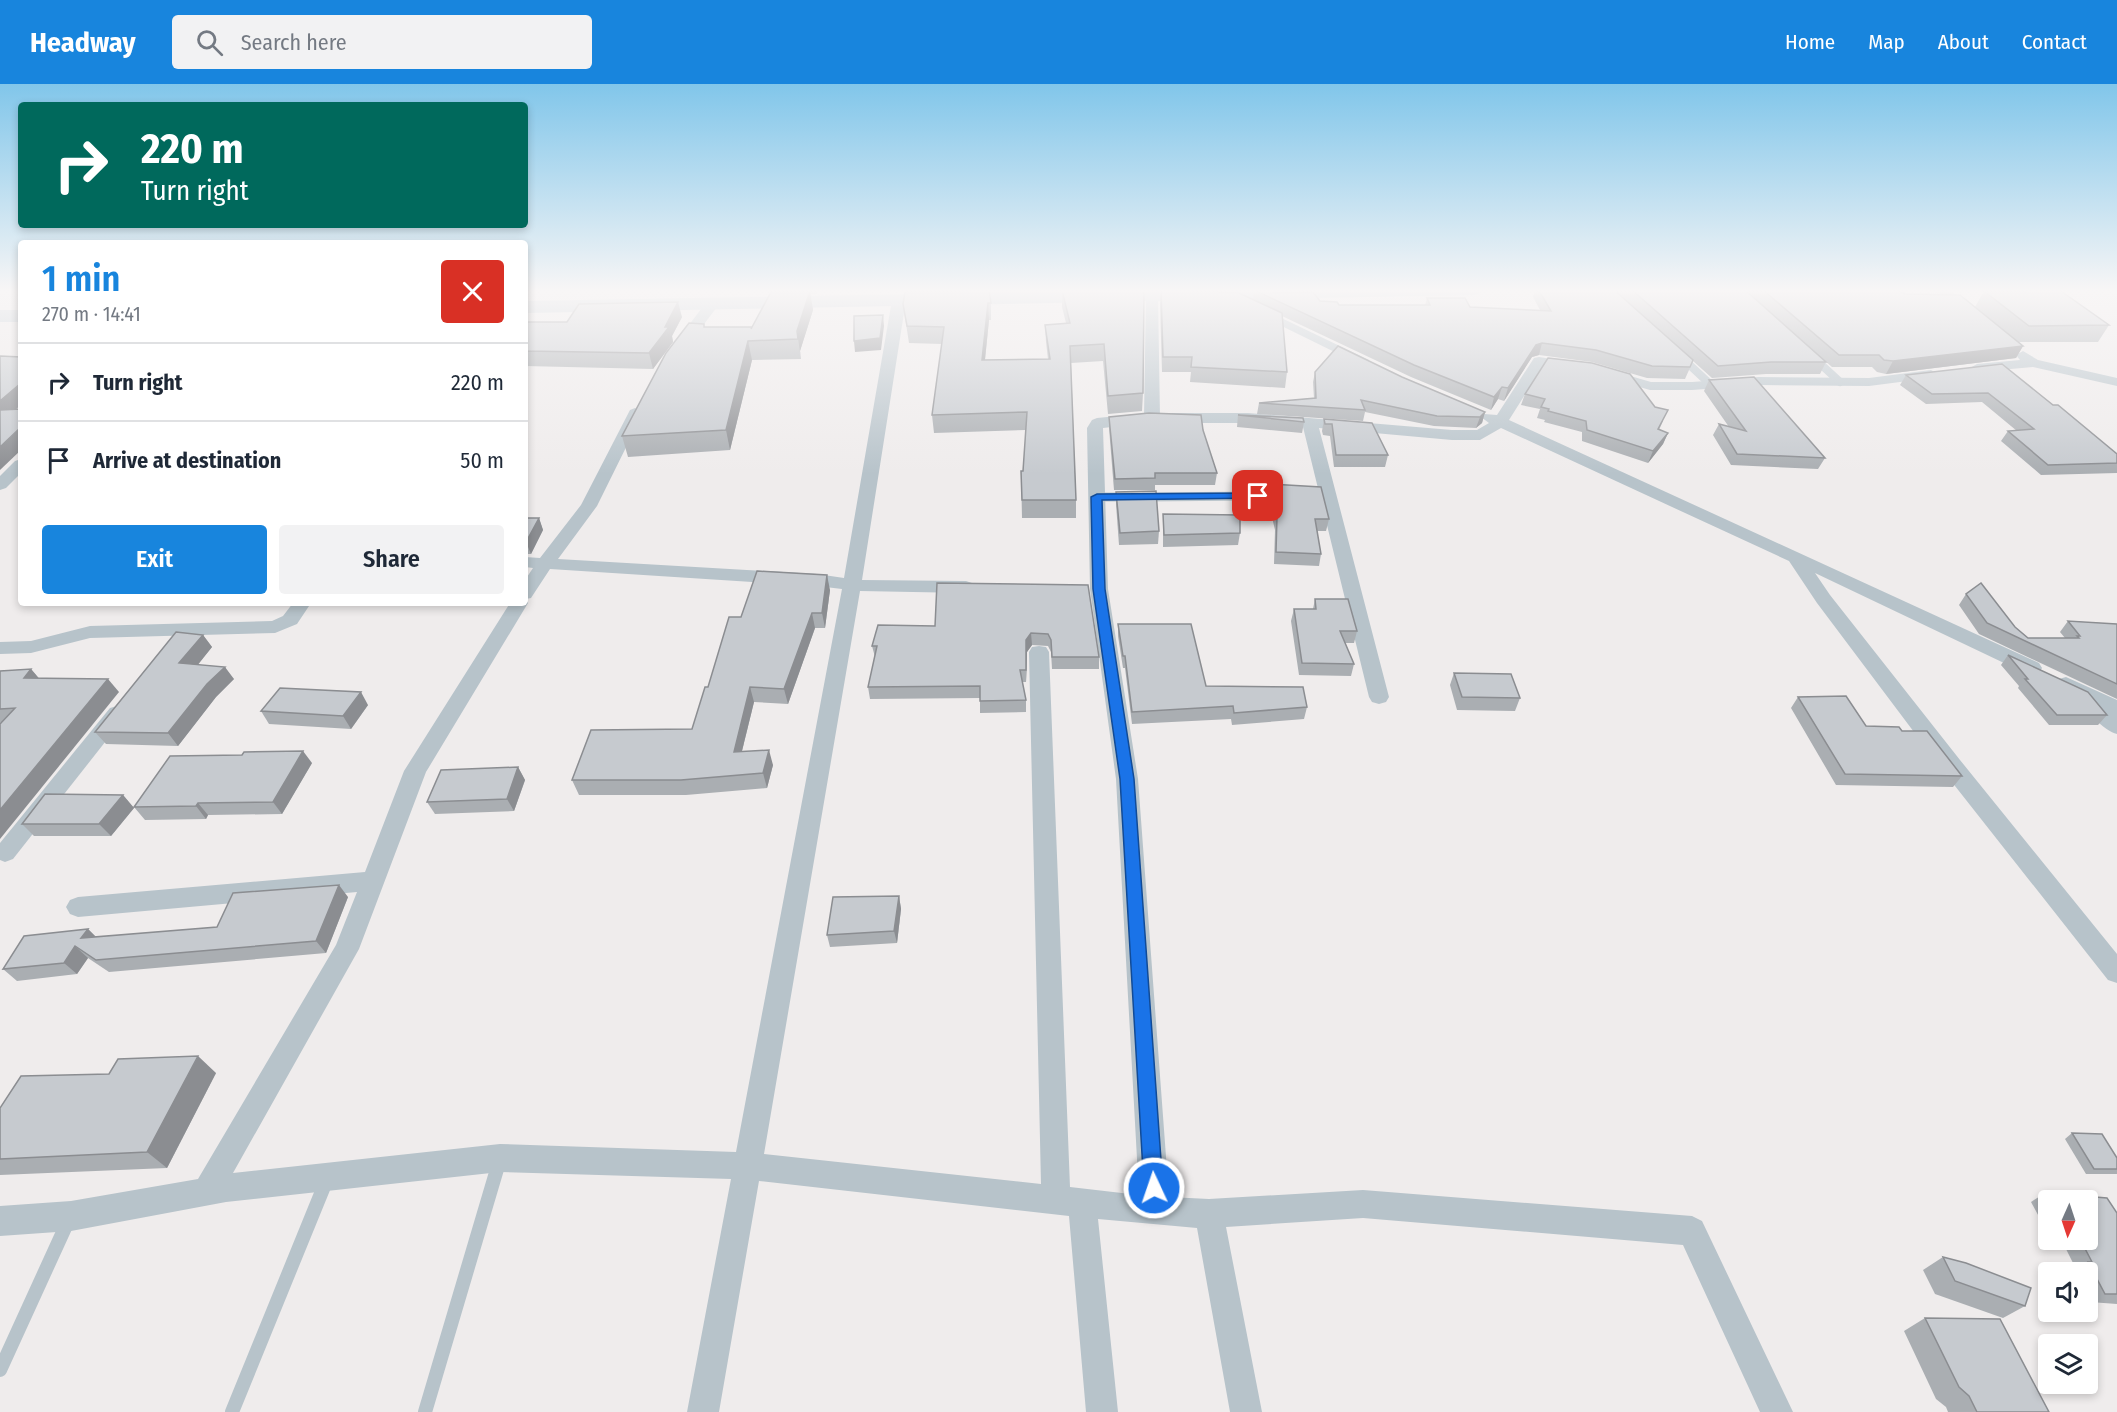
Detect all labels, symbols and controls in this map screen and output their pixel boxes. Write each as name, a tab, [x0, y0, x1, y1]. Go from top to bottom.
search box	[172, 15, 592, 69]
text: Headway	[30, 26, 136, 59]
icon: search	[193, 26, 226, 59]
text: Search here	[241, 29, 347, 56]
text: Home	[1785, 29, 1835, 55]
text: Map	[1868, 29, 1905, 55]
text: About	[1938, 29, 1989, 55]
text: Contact	[2022, 29, 2087, 55]
text: 220 m	[141, 124, 244, 174]
icon: right	[42, 126, 120, 204]
text: Turn right	[141, 175, 249, 207]
text: 1 min	[42, 257, 120, 301]
button: close	[441, 260, 504, 323]
text: 270 m · 14:41	[42, 302, 141, 326]
icon: right	[42, 366, 75, 399]
text: Turn right	[93, 369, 182, 396]
text: 220 m	[451, 369, 504, 396]
icon: arrive	[42, 444, 75, 477]
text: Arrive at destination	[93, 447, 281, 474]
text: 50 m	[460, 447, 504, 474]
pin	[1232, 470, 1283, 521]
icon: arrive	[1241, 479, 1274, 512]
button: Exit	[42, 525, 267, 594]
button: Share	[279, 525, 504, 594]
position arrow	[1122, 1156, 1186, 1220]
north arrow	[2038, 1190, 2098, 1250]
map controls	[2038, 1190, 2098, 1394]
button: sound	[2038, 1262, 2098, 1322]
button: layers	[2038, 1334, 2098, 1394]

